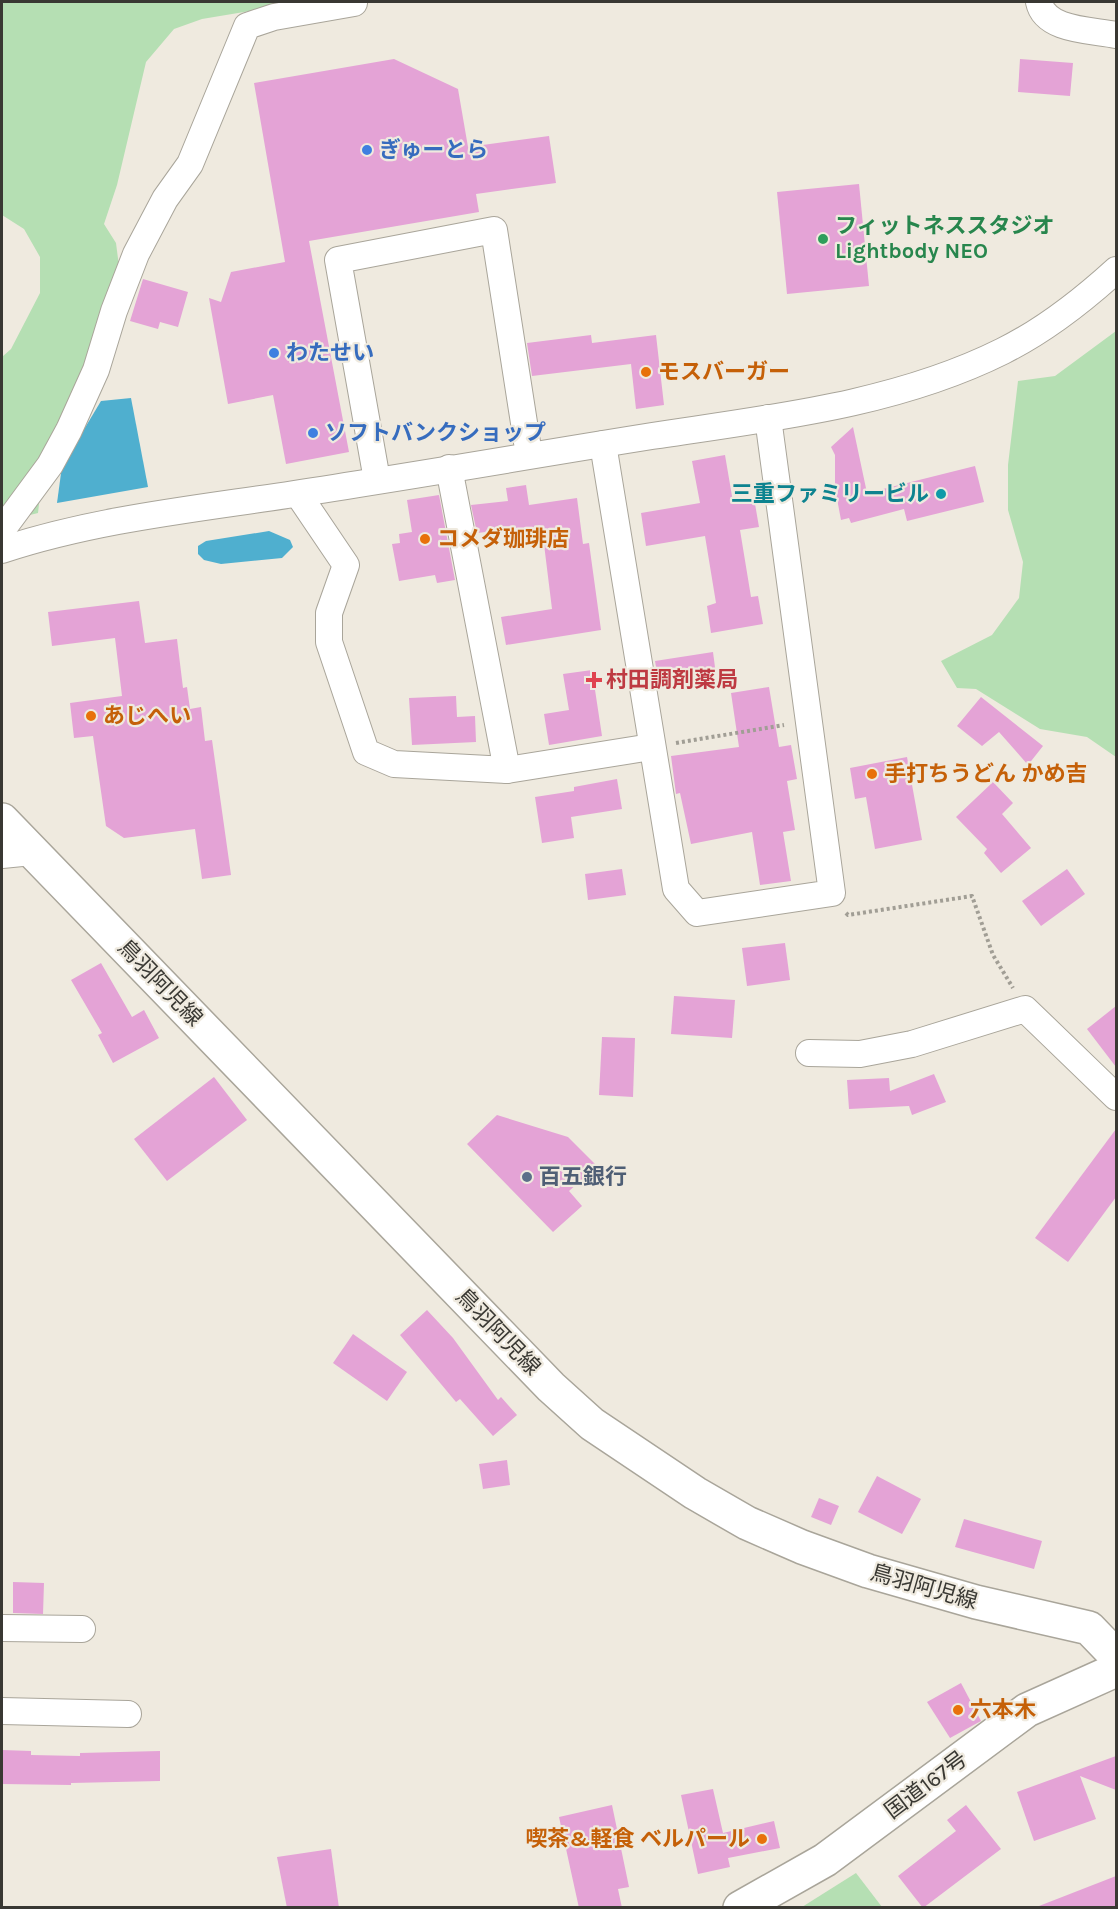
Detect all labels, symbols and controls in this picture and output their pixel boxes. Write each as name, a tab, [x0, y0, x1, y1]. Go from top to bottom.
place label: ぎゅーとら	[379, 137, 488, 163]
marker: ぎゅーとら	[360, 143, 374, 157]
place label: フィットネススタジオ Lightbody NEO	[835, 213, 1055, 264]
marker: フィットネススタジオ Lightbody NEO	[816, 232, 830, 246]
place label: わたせい	[286, 340, 374, 366]
marker: わたせい	[267, 346, 281, 360]
place label: モスバーガー	[658, 359, 790, 385]
marker: モスバーガー	[639, 365, 653, 379]
place label: ソフトバンクショップ	[325, 420, 546, 446]
marker: ソフトバンクショップ	[306, 426, 320, 440]
place label: 三重ファミリービル	[731, 481, 929, 507]
marker: 三重ファミリービル	[934, 487, 948, 501]
place label: コメダ珈琲店	[437, 526, 569, 552]
marker: コメダ珈琲店	[418, 532, 432, 546]
place label: 村田調剤薬局	[606, 667, 738, 693]
marker: 村田調剤薬局	[587, 673, 601, 687]
place label: あじへい	[103, 703, 191, 729]
marker: あじへい	[84, 709, 98, 723]
place label: 手打ちうどん かめ吉	[884, 761, 1088, 787]
marker: 手打ちうどん かめ吉	[865, 767, 879, 781]
street label: 鳥羽阿児線	[112, 934, 208, 1032]
place label: 百五銀行	[539, 1164, 627, 1190]
marker: 百五銀行	[520, 1170, 534, 1184]
street label: 鳥羽阿児線	[450, 1283, 546, 1381]
street label: 鳥羽阿児線	[868, 1559, 980, 1615]
place label: 六本木	[970, 1697, 1036, 1723]
marker: 六本木	[951, 1703, 965, 1717]
street label: 国道167号	[880, 1746, 972, 1824]
place label: 喫茶&軽食 ベルパール	[525, 1826, 750, 1852]
marker: 喫茶&軽食 ベルパール	[755, 1832, 769, 1846]

